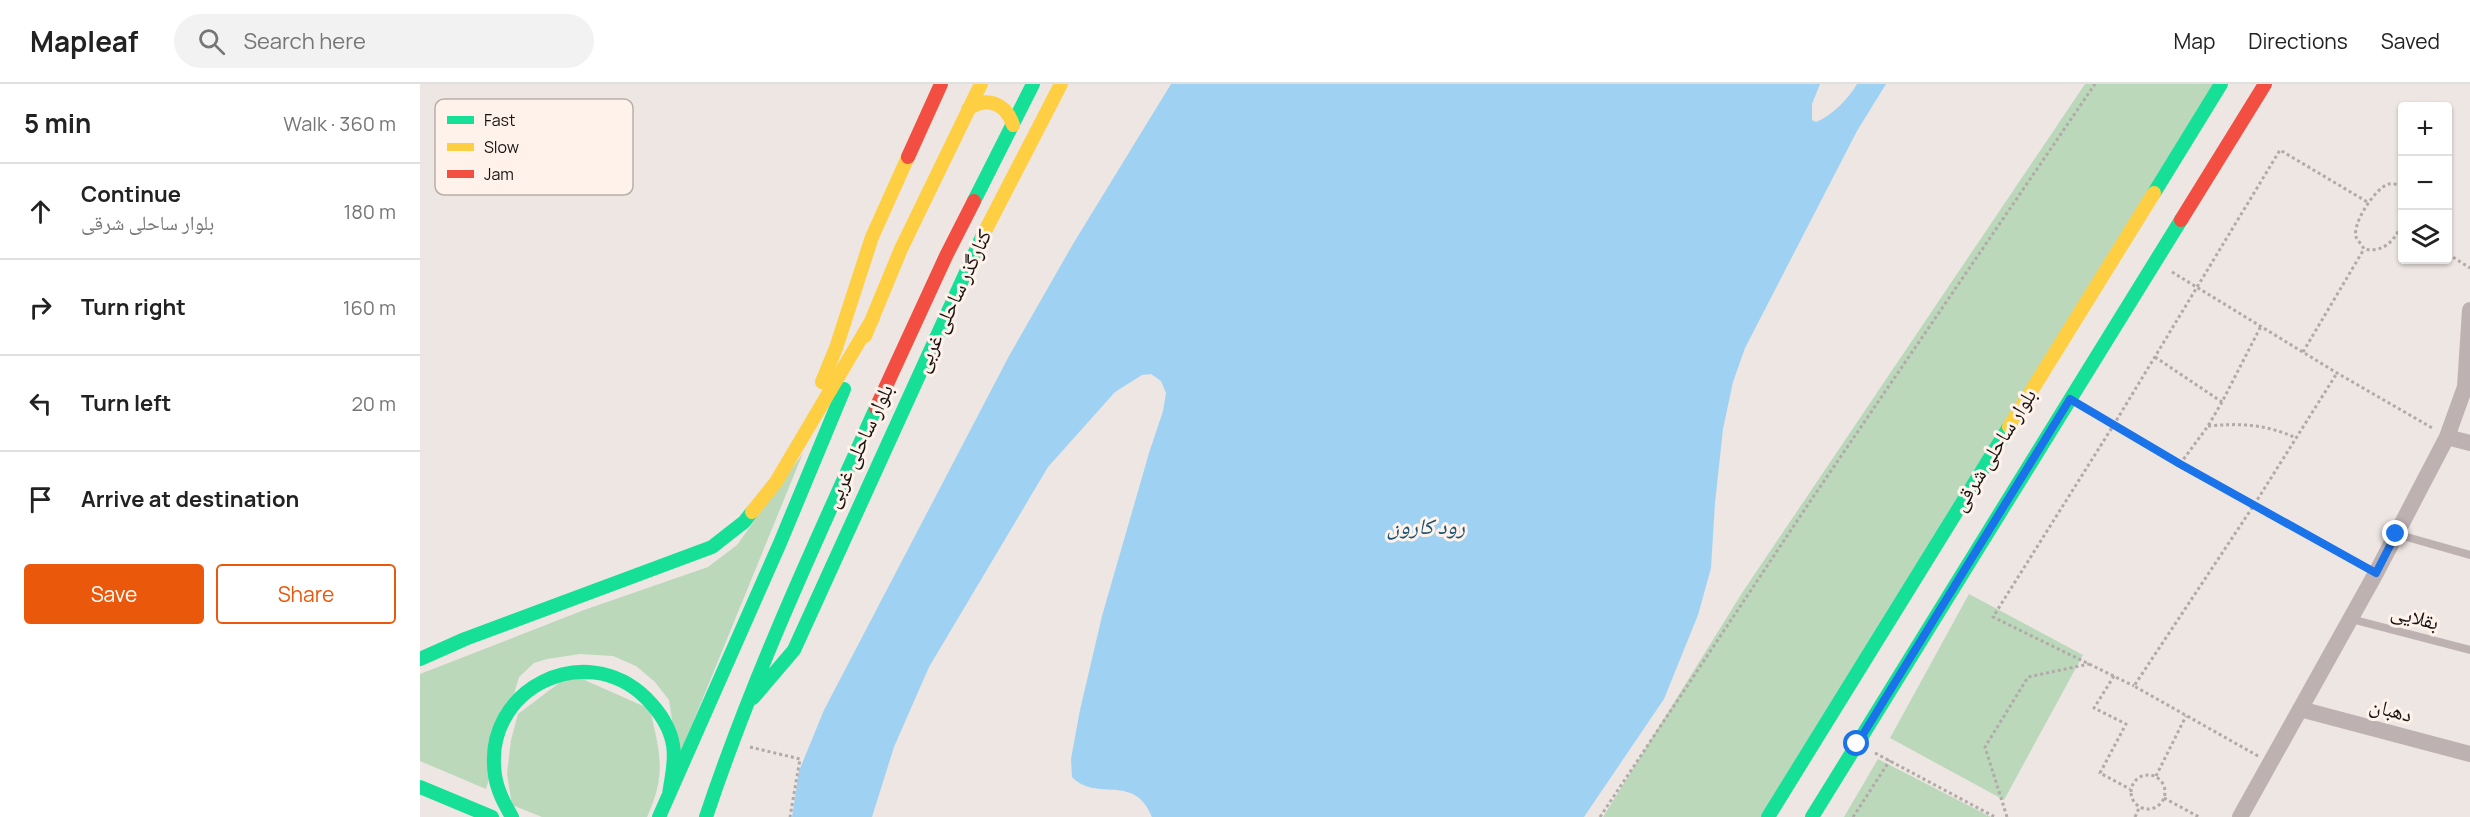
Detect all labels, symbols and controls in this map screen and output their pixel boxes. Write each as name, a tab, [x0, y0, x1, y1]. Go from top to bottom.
search box	[174, 14, 594, 68]
text: Mapleaf	[30, 22, 138, 60]
icon: search	[195, 25, 228, 58]
text: Search here	[243, 26, 366, 56]
text: Map	[2174, 27, 2215, 55]
text: Directions	[2248, 27, 2348, 55]
text: Saved	[2381, 27, 2440, 55]
legend	[435, 99, 633, 195]
map controls	[2398, 102, 2452, 264]
button: +	[2398, 102, 2452, 156]
text: 5 min	[24, 105, 91, 141]
text: Fast	[484, 109, 515, 131]
text: Walk · 360 m	[283, 110, 396, 137]
text: Slow	[484, 136, 519, 158]
button: −	[2398, 156, 2452, 210]
text: Jam	[484, 163, 514, 185]
text: Continue	[81, 179, 181, 209]
icon: ahead	[24, 195, 57, 228]
text: 180 m	[343, 198, 396, 225]
text: بلوار ساحلی شرقی	[81, 209, 214, 236]
button: layers	[2398, 210, 2452, 264]
street label: کنارگذر ساحلی غربی	[907, 224, 998, 377]
icon: right	[24, 291, 57, 324]
text: Turn right	[81, 292, 186, 322]
text: 160 m	[343, 294, 396, 321]
street label: بلوار ساحلی غربی	[817, 379, 899, 512]
street label: بلوار ساحلی شرقی	[1944, 383, 2042, 516]
icon: left	[24, 387, 57, 420]
text: Turn left	[81, 388, 171, 418]
text: 20 m	[351, 390, 396, 417]
icon: arrive	[24, 483, 57, 516]
text: Arrive at destination	[81, 484, 299, 514]
water label: رود کارون	[1387, 511, 1465, 541]
route end	[2382, 520, 2408, 546]
button: Save	[24, 564, 204, 624]
button: Share	[216, 564, 396, 624]
street label: بقلایی	[2388, 596, 2442, 636]
street label: دهبان	[2367, 690, 2416, 728]
route start	[1843, 730, 1869, 756]

